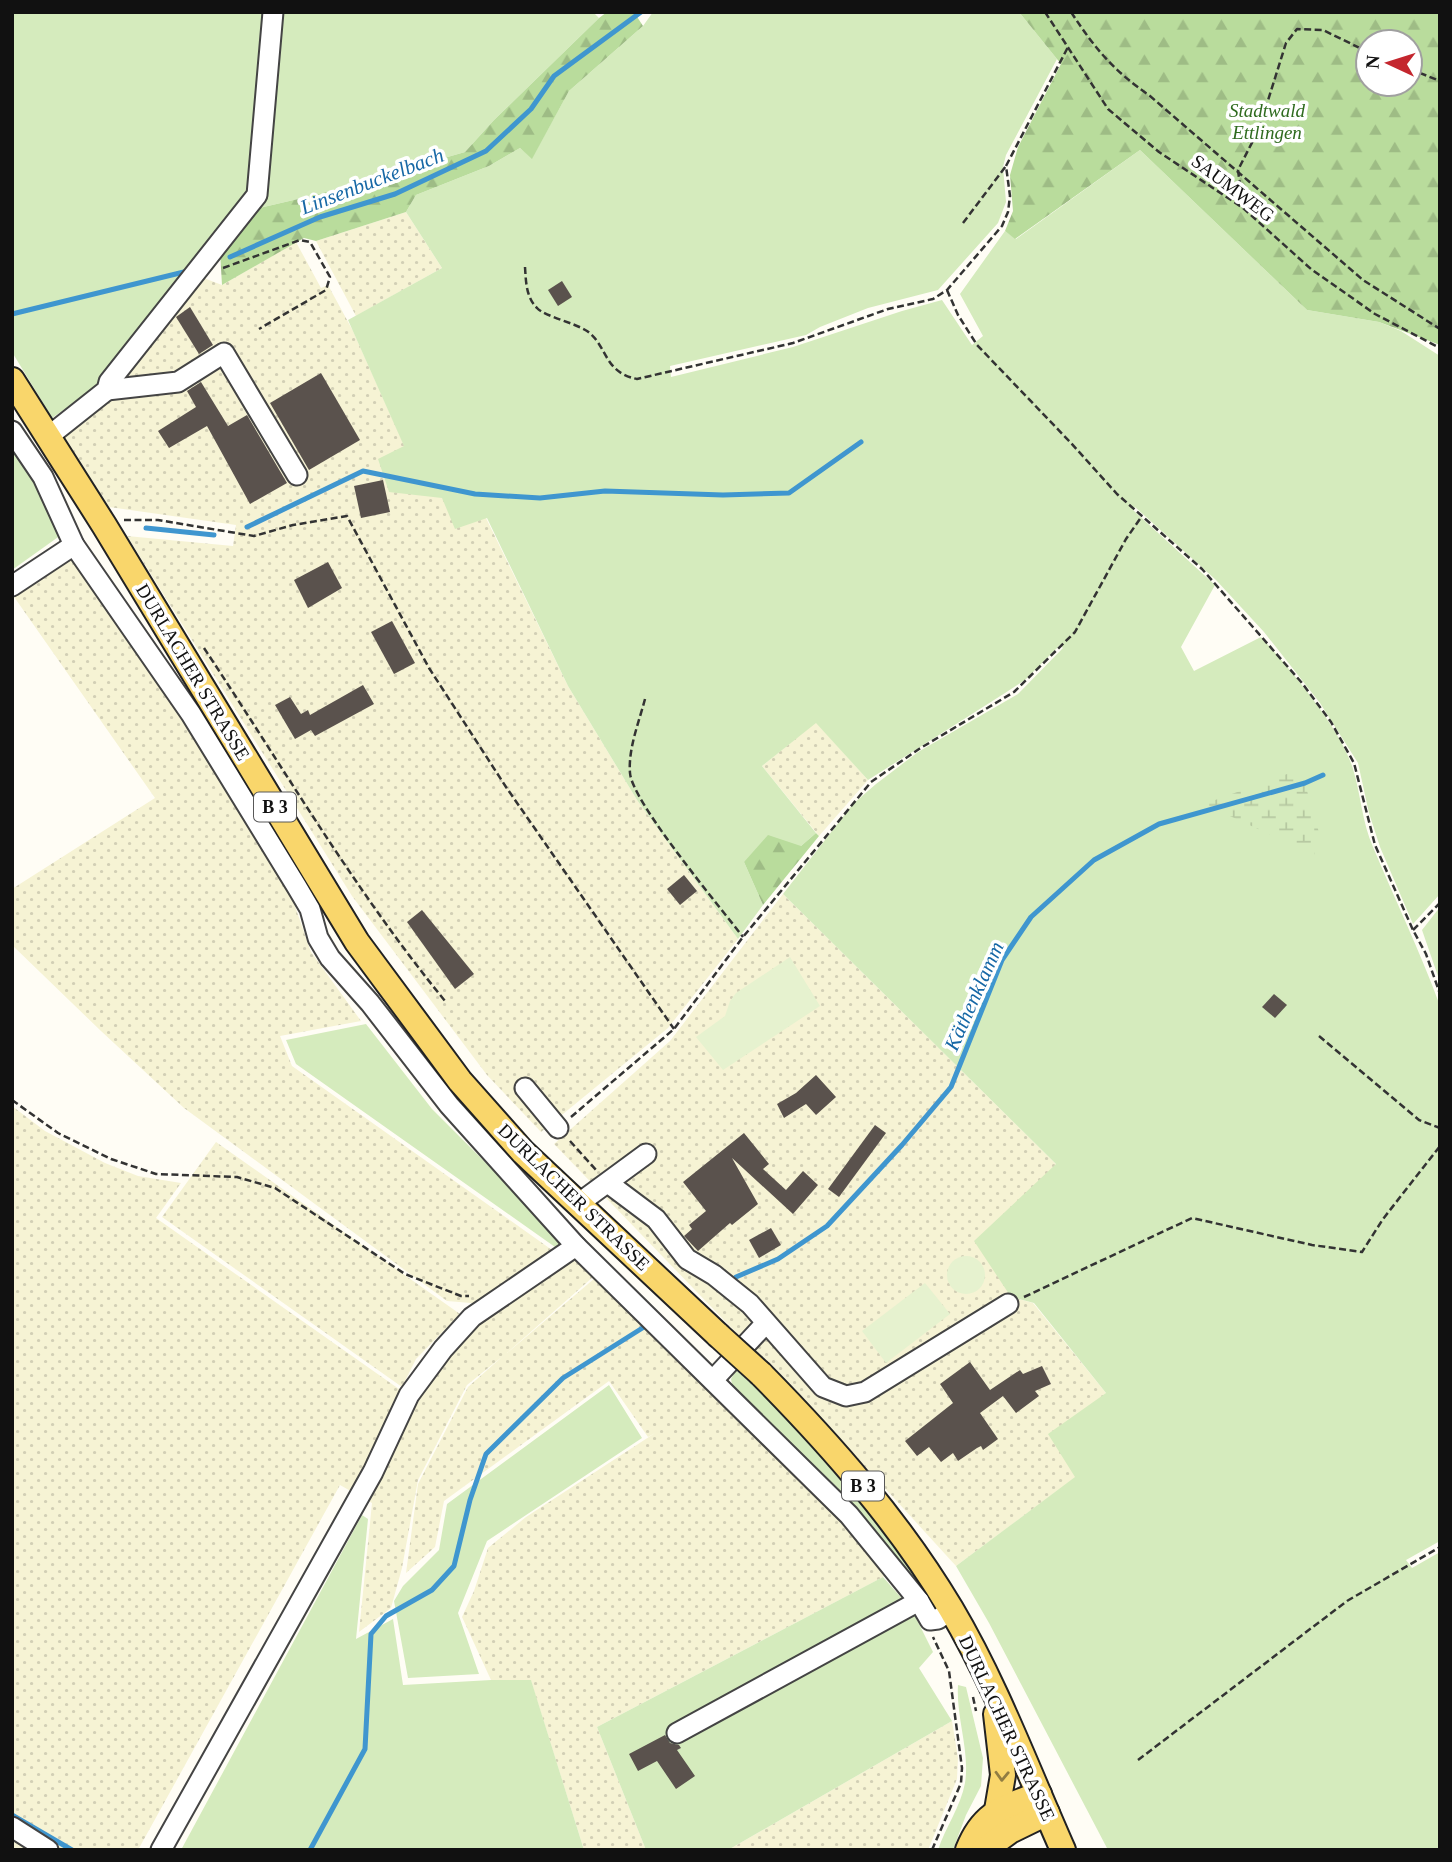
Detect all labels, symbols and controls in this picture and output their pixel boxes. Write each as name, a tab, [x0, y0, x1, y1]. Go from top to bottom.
north arrow	[1354, 28, 1424, 98]
text: N	[1362, 54, 1384, 69]
park label: Stadtwald Ettlingen	[1229, 100, 1306, 143]
water label: Linsenbuckelbach	[296, 143, 447, 220]
street label: SAUMWEG	[1187, 150, 1279, 226]
street label: DURLACHER STRASSE	[132, 580, 254, 764]
road number: B 3	[254, 792, 296, 822]
water label: Käthenklamm	[939, 938, 1009, 1055]
street label: DURLACHER STRASSE	[494, 1119, 654, 1275]
road number: B 3	[842, 1471, 884, 1500]
street label: DURLACHER STRASSE	[955, 1632, 1059, 1824]
one-way arrow	[994, 1770, 1009, 1781]

